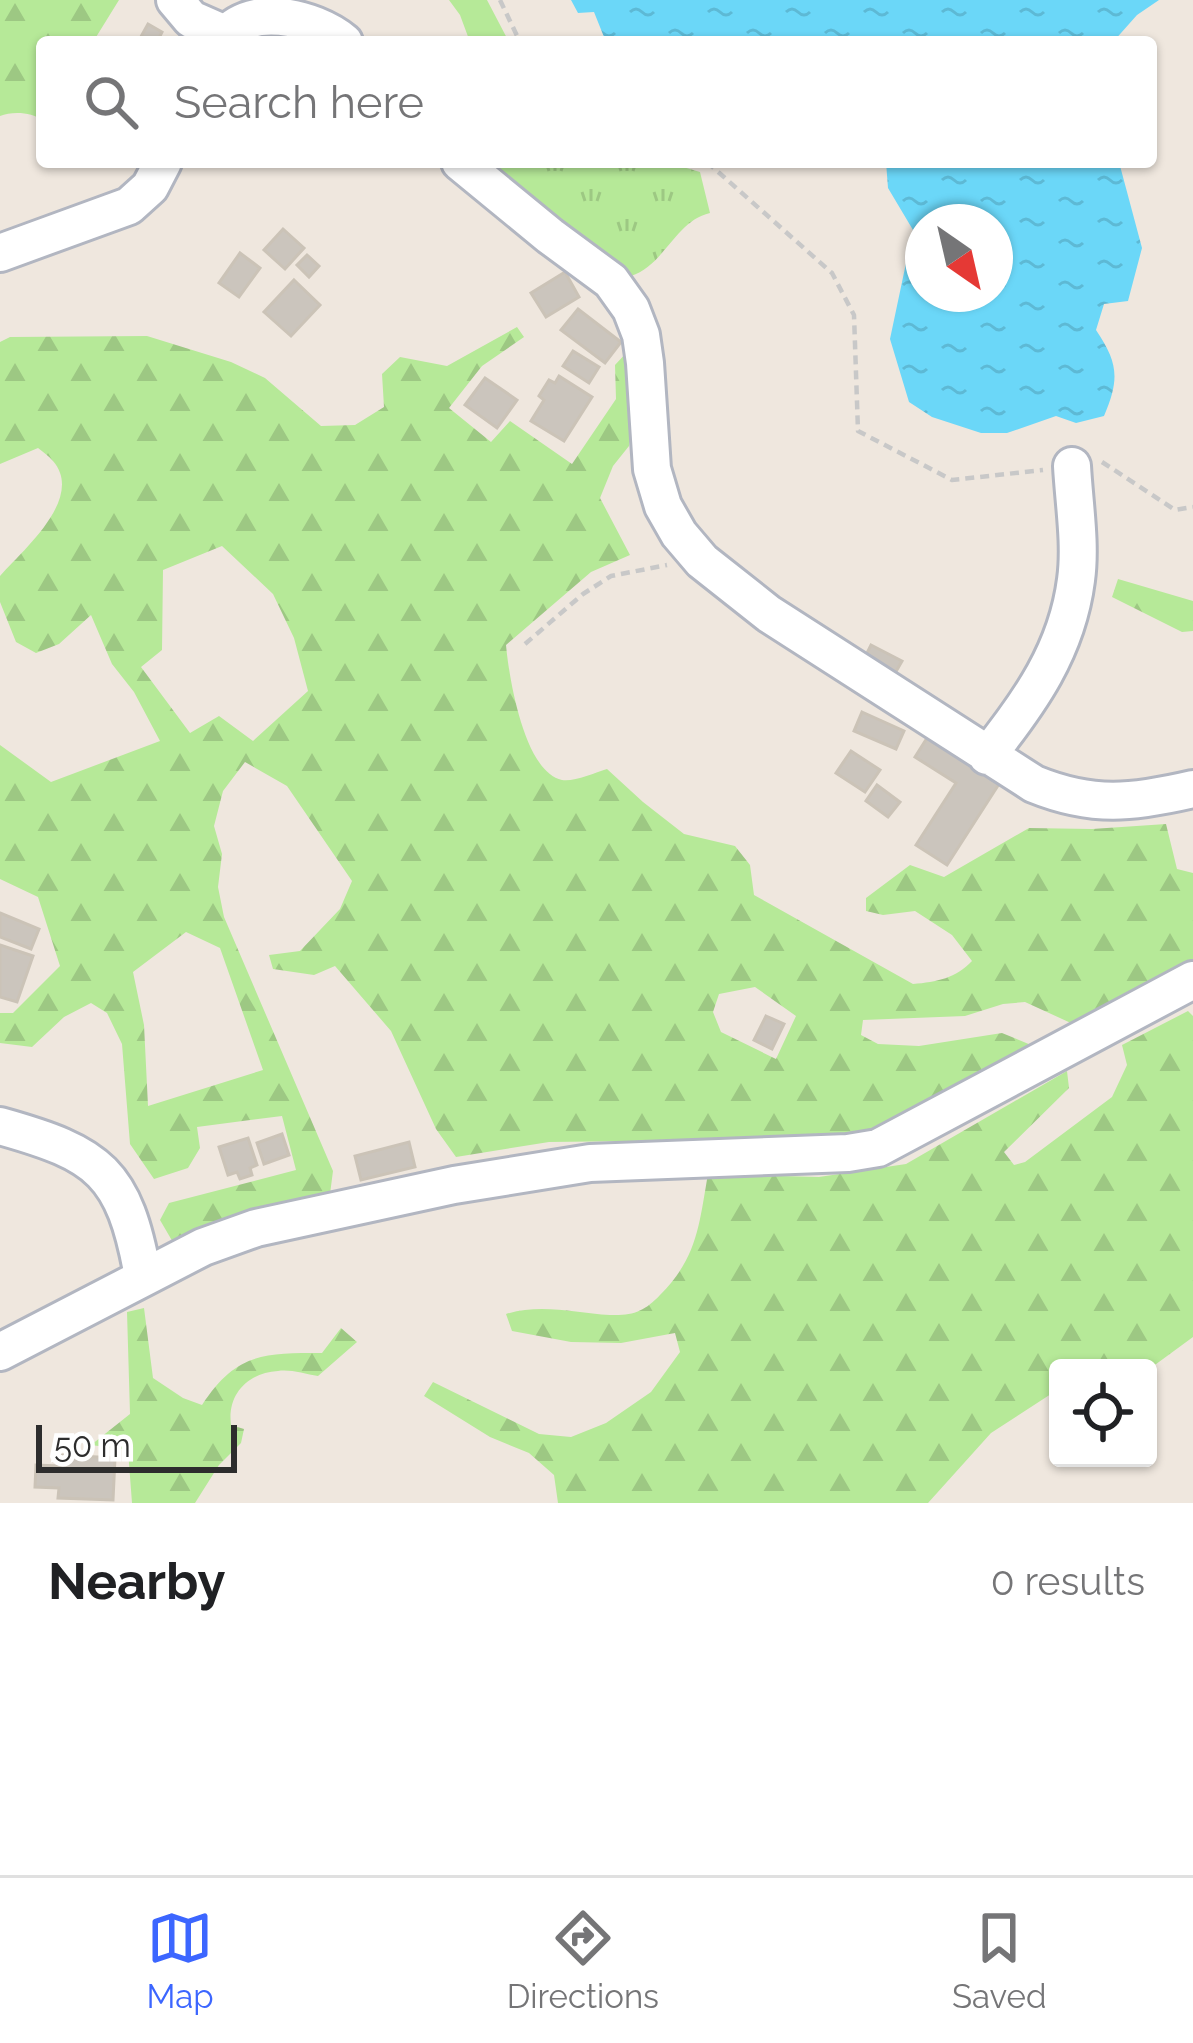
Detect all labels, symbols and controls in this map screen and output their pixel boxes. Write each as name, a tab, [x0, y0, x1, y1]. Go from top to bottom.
search box	[36, 36, 1157, 168]
icon: search	[78, 69, 144, 135]
text: Search here	[174, 76, 424, 129]
north arrow	[905, 204, 1013, 312]
map controls	[1049, 1359, 1157, 1467]
button: locate	[1049, 1359, 1157, 1467]
scale bar	[36, 1419, 237, 1472]
text: 50 m	[54, 1426, 131, 1465]
text: Nearby	[48, 1551, 225, 1611]
text: 0 results	[991, 1558, 1145, 1604]
tab: Map	[147, 1905, 214, 2016]
tab: Directions	[507, 1905, 659, 2016]
tab: Saved	[952, 1905, 1046, 2016]

